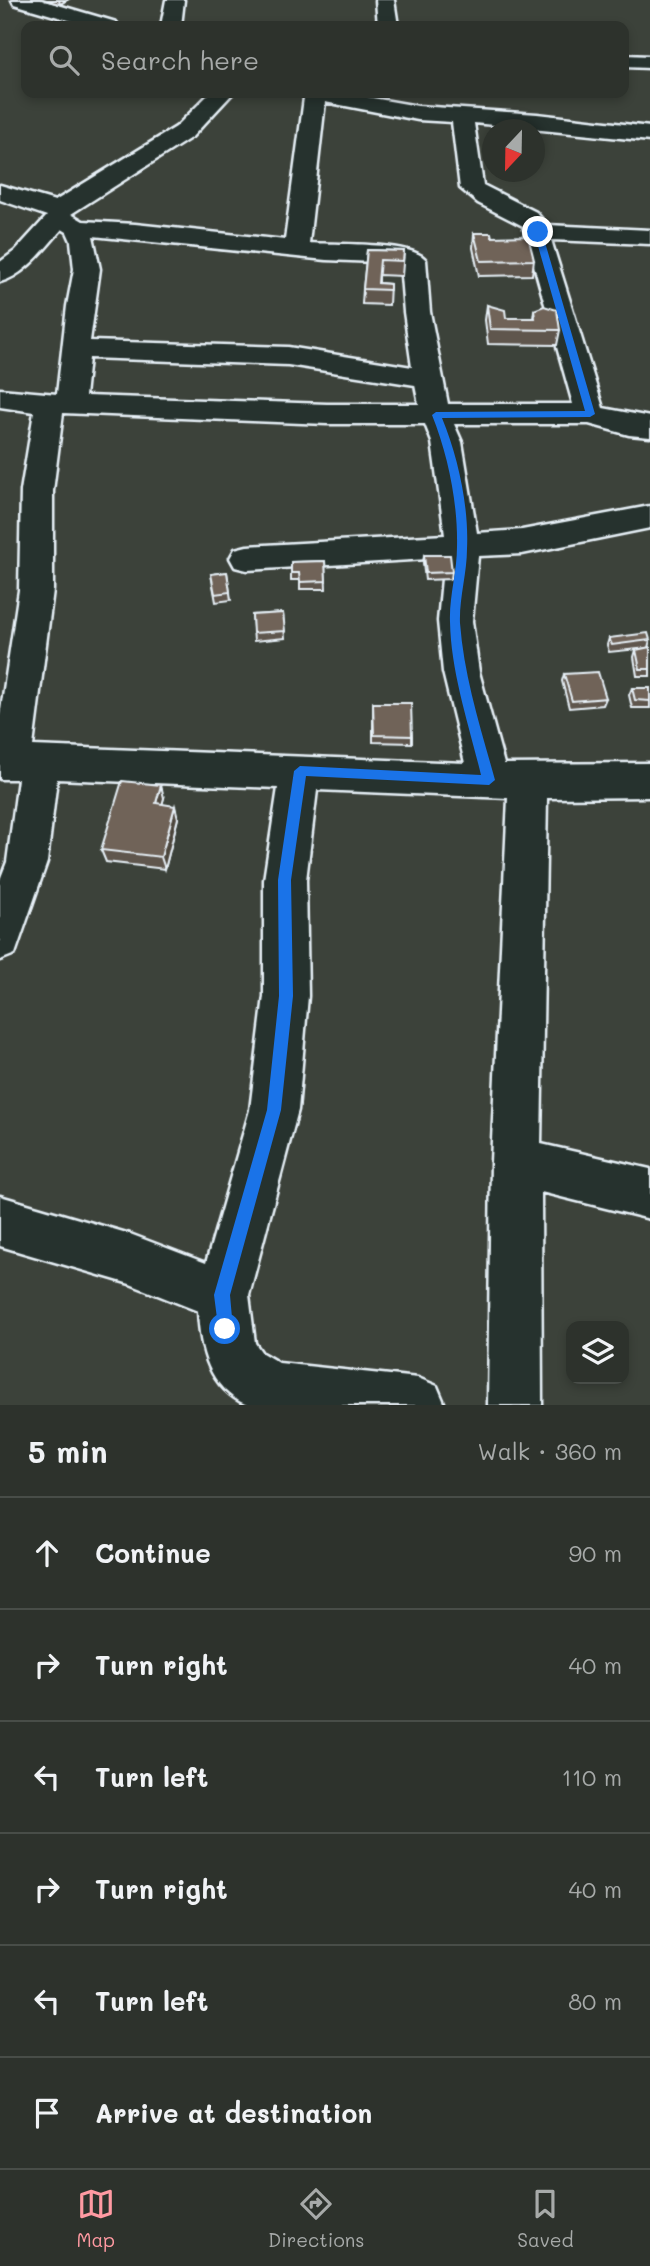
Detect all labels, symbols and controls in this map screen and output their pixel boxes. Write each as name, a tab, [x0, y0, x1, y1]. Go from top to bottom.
search box	[21, 21, 629, 98]
icon: search	[45, 41, 83, 79]
text: Search here	[101, 43, 259, 77]
north arrow	[482, 119, 545, 182]
route end	[522, 216, 553, 247]
route start	[209, 1313, 240, 1344]
map controls	[566, 1321, 629, 1384]
button: layers	[566, 1321, 629, 1384]
text: 5 min	[28, 1431, 108, 1471]
text: Walk · 360 m	[477, 1436, 622, 1466]
icon: ahead	[28, 1534, 66, 1572]
text: Continue	[95, 1536, 211, 1570]
text: 90 m	[569, 1538, 622, 1568]
icon: right	[28, 1646, 66, 1684]
text: Turn right	[95, 1648, 228, 1682]
text: 40 m	[569, 1650, 622, 1680]
icon: left	[28, 1758, 66, 1796]
text: Turn left	[95, 1760, 208, 1794]
text: 110 m	[562, 1762, 622, 1792]
icon: right	[28, 1870, 66, 1908]
text: Turn right	[95, 1872, 228, 1906]
text: 40 m	[569, 1874, 622, 1904]
icon: left	[28, 1982, 66, 2020]
text: Turn left	[95, 1984, 208, 2018]
text: 80 m	[568, 1986, 622, 2016]
icon: arrive	[28, 2094, 66, 2132]
text: Arrive at destination	[95, 2096, 372, 2130]
tab: Map	[76, 2185, 115, 2252]
tab: Directions	[268, 2185, 364, 2252]
tab: Saved	[517, 2185, 574, 2252]

